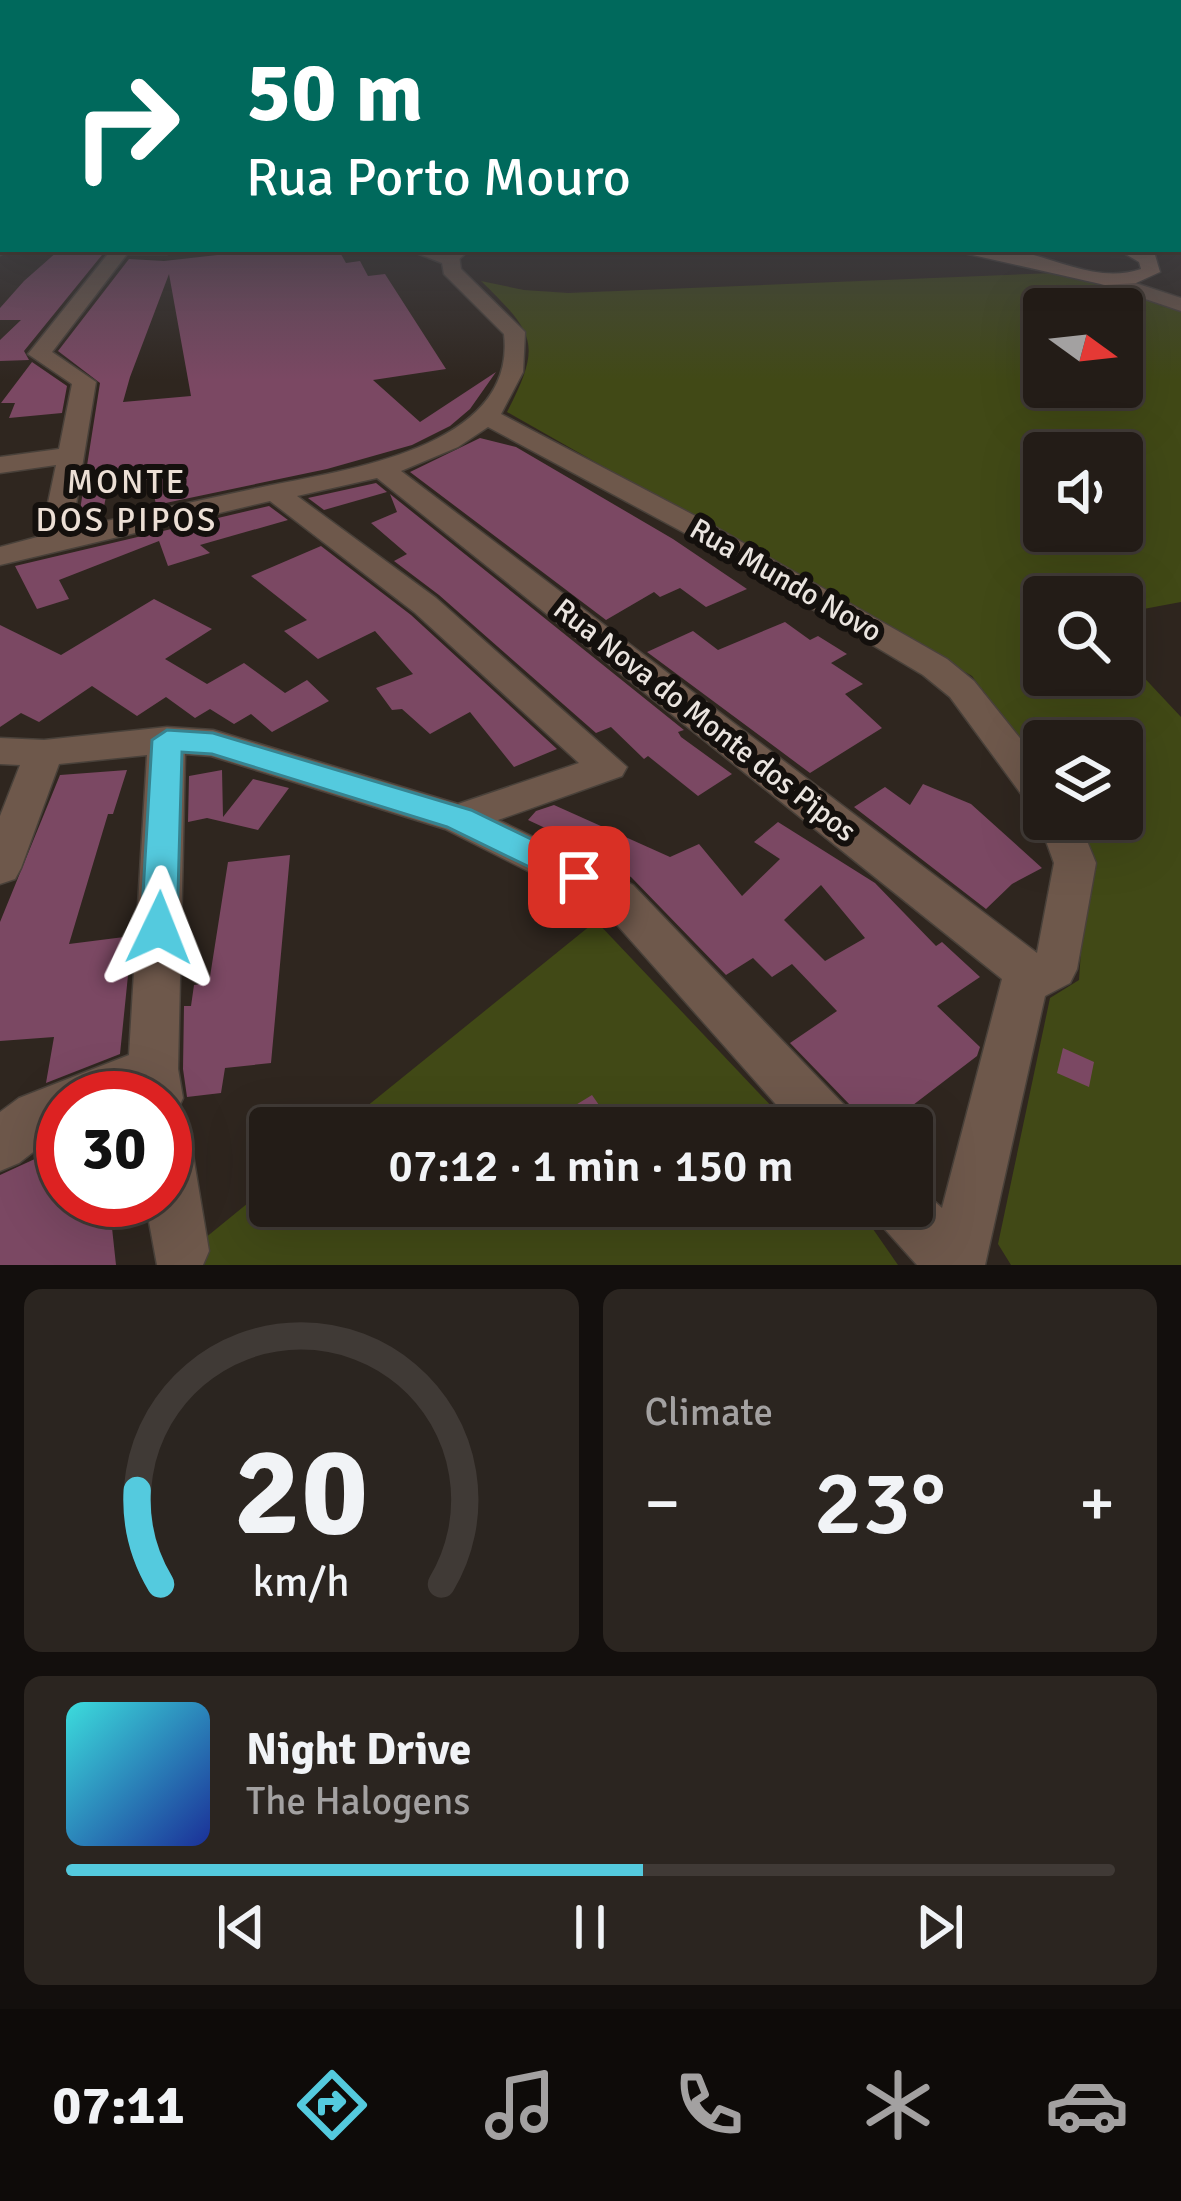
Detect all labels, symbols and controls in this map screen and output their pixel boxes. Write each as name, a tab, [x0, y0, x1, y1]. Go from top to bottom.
text: 50 m	[246, 41, 423, 145]
icon: right	[48, 48, 204, 204]
text: Rua Porto Mouro	[246, 144, 631, 211]
north arrow	[1023, 288, 1143, 408]
map controls	[1023, 288, 1143, 840]
button: sound	[1023, 432, 1143, 552]
district label: MONTE DOS PIPOS	[36, 462, 218, 541]
street label: Rua Mundo Novo	[683, 511, 888, 650]
button: search	[1023, 576, 1143, 696]
street label: Rua Nova do Monte dos Pipos	[546, 591, 863, 850]
button: layers	[1023, 720, 1143, 840]
pin	[528, 826, 630, 928]
icon: arrive	[546, 844, 612, 910]
position arrow	[96, 865, 222, 991]
speed limit sign: 30	[36, 1071, 192, 1227]
text: 07:12 · 1 min · 150 m	[389, 1139, 793, 1194]
text: Climate	[645, 1388, 773, 1436]
text: 20	[234, 1416, 369, 1569]
text: 23°	[814, 1448, 946, 1559]
text: −	[645, 1463, 680, 1544]
text: +	[1079, 1463, 1115, 1544]
text: km/h	[253, 1555, 350, 1608]
text: Night Drive	[246, 1722, 471, 1777]
text: The Halogens	[246, 1777, 470, 1825]
icon: previous	[208, 1894, 274, 1960]
icon: pause	[557, 1894, 623, 1960]
icon: next	[907, 1894, 973, 1960]
icon: directions	[290, 2063, 374, 2147]
icon: music	[478, 2063, 562, 2147]
icon: phone	[667, 2063, 751, 2147]
icon: climate	[856, 2063, 940, 2147]
icon: car	[1045, 2063, 1129, 2147]
text: 07:11	[52, 2072, 185, 2139]

